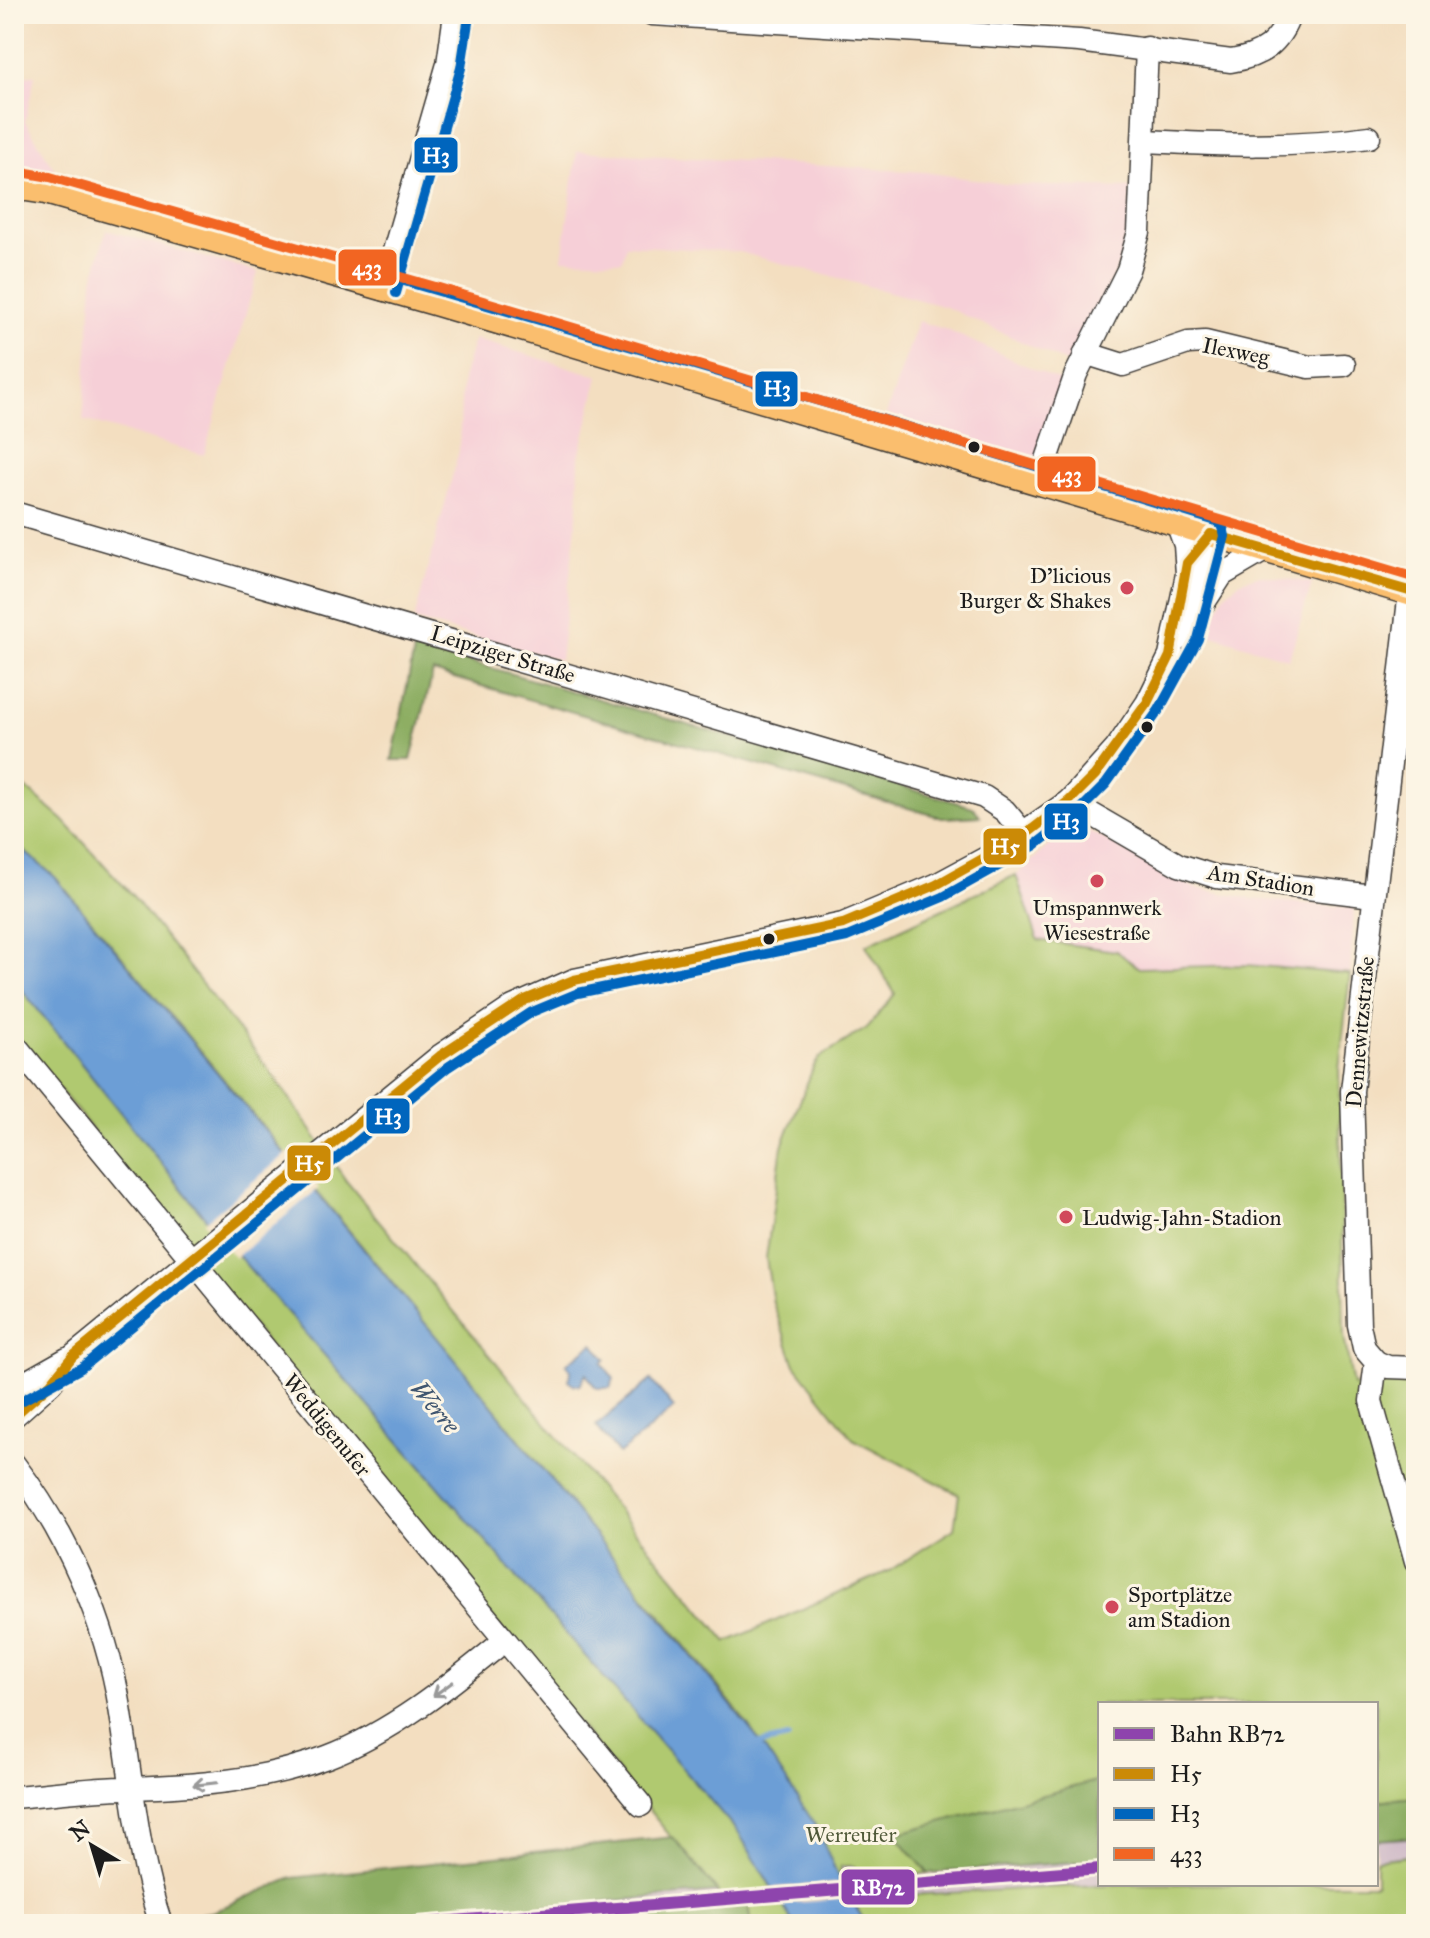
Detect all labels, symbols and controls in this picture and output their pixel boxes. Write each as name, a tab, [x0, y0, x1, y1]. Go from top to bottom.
line badge: H3	[413, 136, 459, 174]
text: H3	[422, 142, 450, 169]
line badge: 433	[337, 248, 398, 287]
text: 433	[352, 254, 382, 281]
street label: Ilexweg	[1200, 331, 1273, 371]
line badge: H3	[754, 370, 799, 408]
text: H3	[763, 375, 791, 402]
unlabelled marker	[966, 439, 982, 455]
line badge: 433	[1036, 455, 1097, 493]
text: 433	[1052, 461, 1082, 488]
place label: D'licious Burger & Shakes	[959, 562, 1111, 614]
marker: D'licious Burger & Shakes	[1118, 579, 1136, 597]
street label: Leipziger Straße	[427, 619, 579, 689]
unlabelled marker	[1139, 719, 1155, 735]
line badge: H3	[1043, 802, 1089, 841]
text: H3	[1052, 808, 1080, 835]
line badge: H5	[982, 827, 1028, 866]
text: H5	[990, 833, 1020, 860]
street label: Am Stadion	[1205, 858, 1316, 902]
marker: Umspannwerk Wiesestraße	[1088, 872, 1106, 890]
place label: Umspannwerk Wiesestraße	[1033, 894, 1162, 946]
unlabelled marker	[761, 931, 777, 947]
street label: Dennewitzstraße	[1340, 955, 1380, 1109]
line badge: H3	[365, 1097, 411, 1135]
text: H3	[374, 1103, 402, 1130]
line badge: H5	[286, 1144, 332, 1182]
text: H5	[294, 1150, 324, 1177]
place label: Ludwig-Jahn-Stadion	[1082, 1204, 1281, 1231]
marker: Ludwig-Jahn-Stadion	[1057, 1208, 1075, 1226]
street label: Weddigenufer	[277, 1368, 377, 1483]
water label: Werre	[404, 1374, 467, 1440]
place label: Sportplätze am Stadion	[1128, 1581, 1232, 1633]
marker: Sportplätze am Stadion	[1103, 1598, 1121, 1616]
one-way arrow	[433, 1680, 454, 1697]
legend	[1098, 1702, 1378, 1886]
text: Bahn RB72	[1170, 1719, 1285, 1749]
text: H5	[1170, 1759, 1202, 1789]
one-way arrow	[192, 1776, 219, 1791]
text: H3	[1170, 1799, 1200, 1829]
north arrow	[52, 1806, 132, 1886]
text: N	[64, 1814, 96, 1847]
park label: Werreufer	[805, 1821, 897, 1848]
text: 433	[1170, 1839, 1203, 1869]
line badge: RB72	[840, 1868, 916, 1906]
text: RB72	[852, 1874, 905, 1901]

